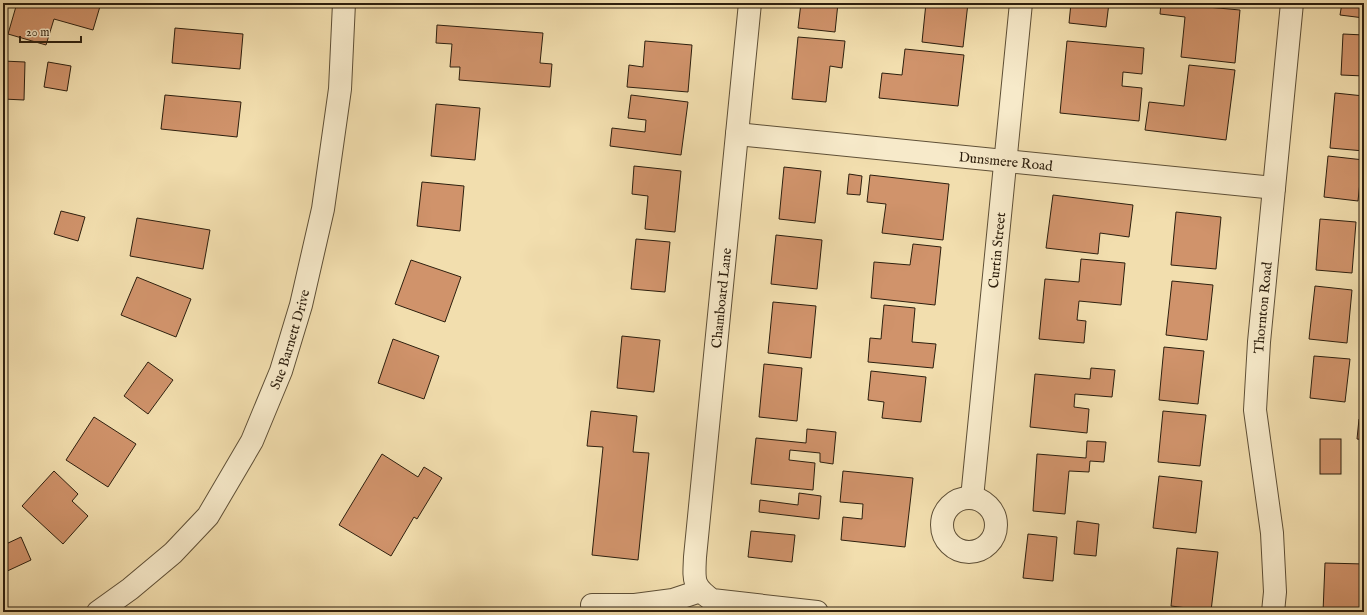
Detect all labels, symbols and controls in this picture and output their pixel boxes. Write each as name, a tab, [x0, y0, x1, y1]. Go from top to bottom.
scale bar	[20, 18, 81, 44]
text: 20 m	[26, 25, 49, 40]
street label: Dunsmere Road	[958, 148, 1054, 176]
street label: Curtin Street	[985, 211, 1010, 289]
street label: Chamboard Lane	[708, 246, 736, 349]
street label: Thornton Road	[1250, 260, 1277, 354]
street label: Sue Barnett Drive	[266, 287, 314, 392]

